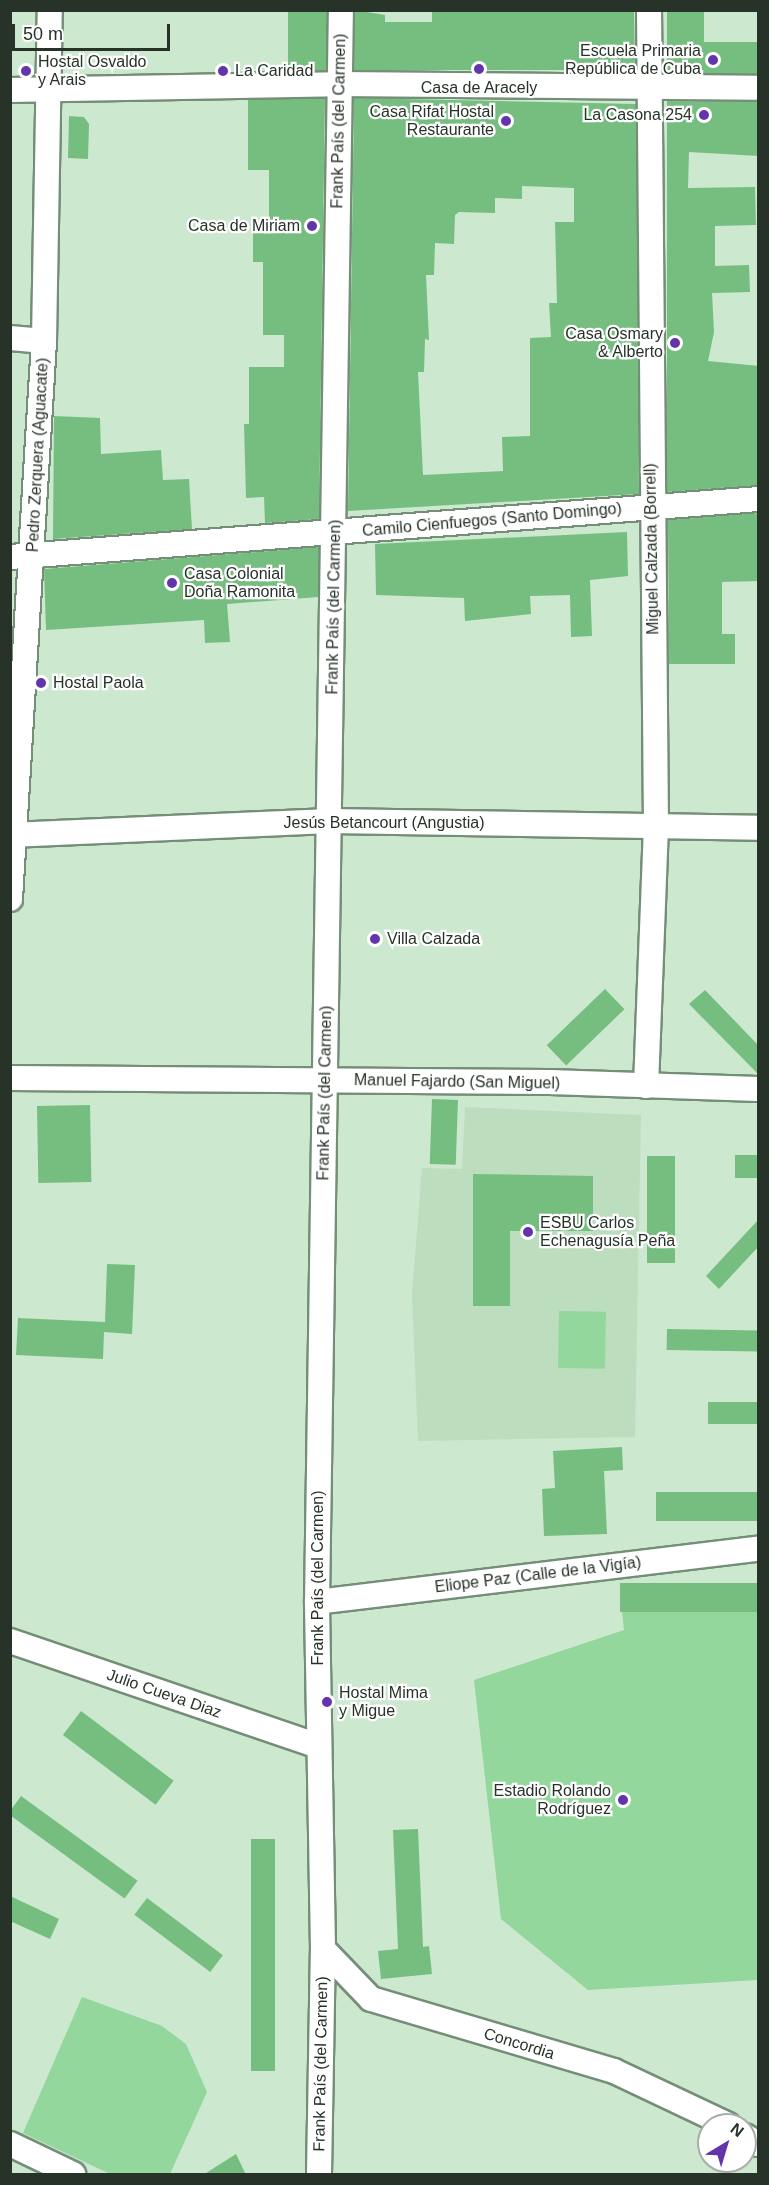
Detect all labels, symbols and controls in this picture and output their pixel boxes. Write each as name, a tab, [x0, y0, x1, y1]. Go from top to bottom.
scale bar	[15, 12, 172, 50]
text: 50 m	[23, 24, 63, 44]
street label: Frank País (del Carmen)	[328, 33, 350, 209]
place label: Escuela Primaria República de Cuba	[565, 41, 701, 79]
place label: Hostal Osvaldo y Arais	[38, 52, 146, 90]
marker: Escuela Primaria República de Cuba	[706, 53, 720, 67]
place label: La Caridad	[235, 61, 313, 81]
marker: Casa de Aracely	[472, 62, 486, 76]
marker: Hostal Osvaldo y Arais	[19, 64, 33, 78]
marker: La Caridad	[216, 64, 230, 78]
place label: Casa de Aracely	[420, 78, 538, 98]
place label: Casa Rifat Hostal Restaurante	[370, 102, 494, 140]
place label: La Casona 254	[583, 105, 692, 125]
marker: La Casona 254	[697, 108, 711, 122]
marker: Casa Rifat Hostal Restaurante	[499, 114, 513, 128]
place label: Casa de Miriam	[188, 216, 300, 236]
marker: Casa de Miriam	[305, 219, 319, 233]
place label: Casa Osmary & Alberto	[565, 324, 663, 362]
marker: Casa Osmary & Alberto	[668, 336, 682, 350]
street label: Pedro Zerquera (Aguacate)	[23, 357, 53, 553]
street label: Miguel Calzada (Borrell)	[641, 463, 663, 635]
street label: Camilo Cienfuegos (Santo Domingo)	[361, 499, 623, 541]
street label: Frank País (del Carmen)	[323, 519, 345, 695]
place label: Casa Colonial Doña Ramonita	[184, 564, 295, 602]
marker: Casa Colonial Doña Ramonita	[165, 576, 179, 590]
place label: Hostal Paola	[53, 673, 144, 693]
marker: Hostal Paola	[34, 676, 48, 690]
street label: Jesús Betancourt (Angustia)	[284, 813, 484, 833]
place label: Villa Calzada	[387, 929, 480, 949]
marker: Villa Calzada	[368, 932, 382, 946]
street label: Frank País (del Carmen)	[314, 1005, 336, 1181]
street label: Manuel Fajardo (San Miguel)	[354, 1071, 560, 1093]
place label: ESBU Carlos Echenagusía Peña	[540, 1213, 675, 1251]
marker: ESBU Carlos Echenagusía Peña	[521, 1225, 535, 1239]
street label: Frank País (del Carmen)	[308, 1490, 328, 1666]
street label: Eliope Paz (Calle de la Vigía)	[434, 1553, 642, 1597]
street label: Julio Cueva Diaz	[104, 1665, 224, 1723]
place label: Hostal Mima y Migue	[339, 1683, 428, 1721]
marker: Hostal Mima y Migue	[320, 1695, 334, 1709]
place label: Estadio Rolando Rodríguez	[494, 1781, 611, 1819]
marker: Estadio Rolando Rodríguez	[616, 1793, 630, 1807]
street label: Frank País (del Carmen)	[310, 1976, 332, 2152]
street label: Concordia	[481, 2024, 557, 2064]
north arrow	[697, 2113, 757, 2173]
text: N	[727, 2120, 747, 2140]

